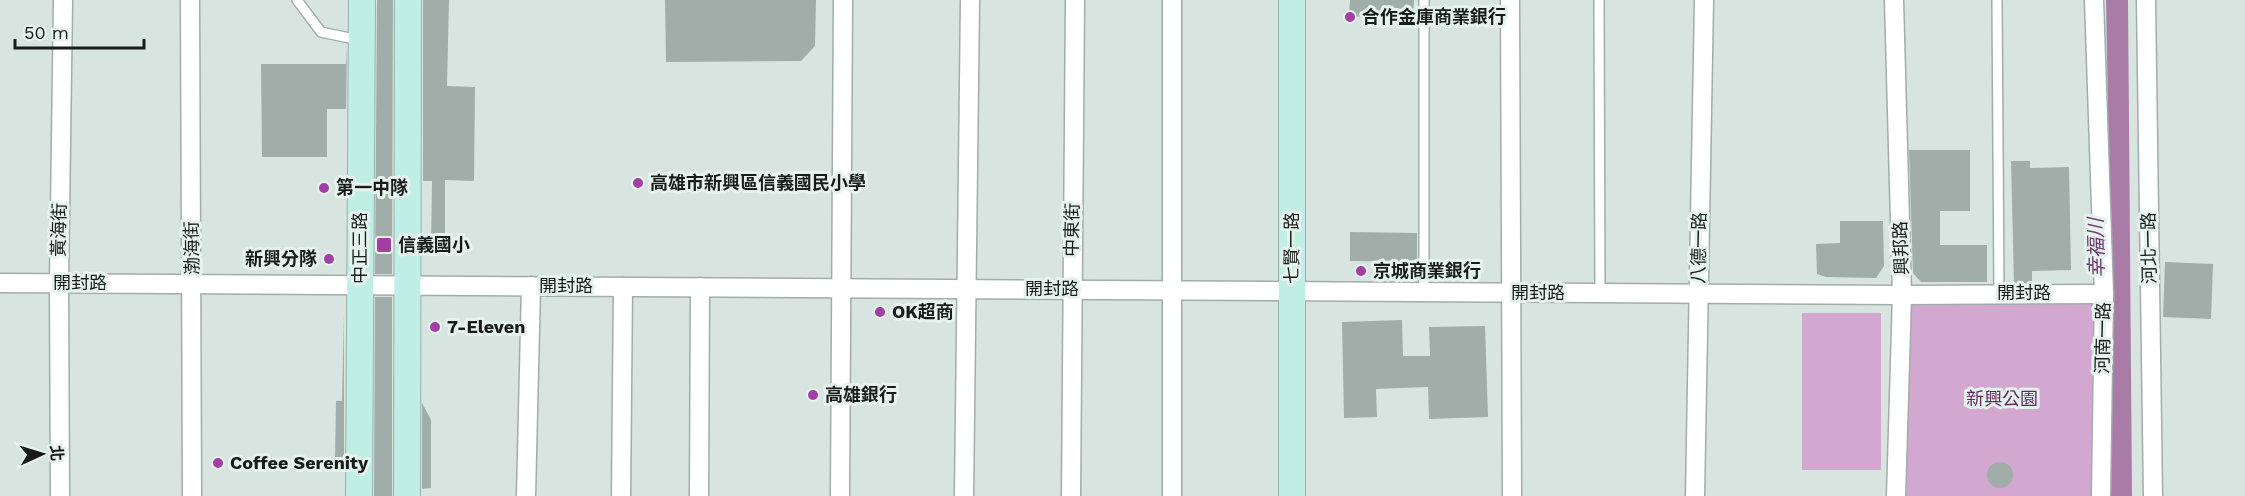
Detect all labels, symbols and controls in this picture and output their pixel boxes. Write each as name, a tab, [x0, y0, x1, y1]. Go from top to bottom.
place label: 合作金庫商業銀行	[1362, 6, 1506, 27]
marker: 合作金庫商業銀行	[1343, 10, 1357, 24]
scale bar	[15, 12, 144, 50]
text: 50 m	[24, 22, 69, 43]
place label: 高雄市新興區信義國民小學	[650, 172, 866, 193]
marker: 高雄市新興區信義國民小學	[631, 176, 645, 190]
place label: 第一中隊	[336, 177, 408, 198]
marker: 第一中隊	[317, 181, 331, 195]
street label: 黃海街	[48, 203, 69, 257]
street label: 中東街	[1061, 203, 1082, 257]
street label: 中正三路	[349, 212, 370, 284]
street label: 七賢一路	[1281, 212, 1302, 284]
street label: 八德一路	[1687, 212, 1710, 284]
street label: 河北一路	[2137, 212, 2160, 284]
water label: 幸福川	[2083, 216, 2109, 278]
street label: 渤海街	[181, 221, 202, 275]
street label: 興邦路	[1889, 221, 1912, 275]
place label: 信義國小	[398, 234, 470, 255]
marker: 信義國小	[375, 236, 393, 254]
place label: 新興分隊	[245, 248, 317, 269]
marker: 新興分隊	[322, 252, 336, 266]
place label: 京城商業銀行	[1373, 260, 1481, 281]
marker: 京城商業銀行	[1354, 264, 1368, 278]
street label: 開封路	[53, 272, 107, 293]
street label: 開封路	[539, 275, 593, 296]
street label: 開封路	[1025, 278, 1079, 299]
street label: 開封路	[1511, 282, 1565, 303]
street label: 開封路	[1997, 282, 2051, 303]
place label: OK超商	[892, 301, 954, 322]
street label: 河南一路	[2091, 302, 2114, 374]
marker: OK超商	[873, 305, 887, 319]
place label: 7-Eleven	[447, 316, 525, 337]
marker: 7-Eleven	[428, 320, 442, 334]
place label: 高雄銀行	[825, 384, 897, 405]
marker: 高雄銀行	[806, 388, 820, 402]
park label: 新興公園	[1966, 388, 2038, 409]
north arrow	[12, 424, 72, 484]
text: 北	[46, 444, 67, 462]
place label: Coffee Serenity	[230, 452, 369, 473]
marker: Coffee Serenity	[211, 456, 225, 470]

